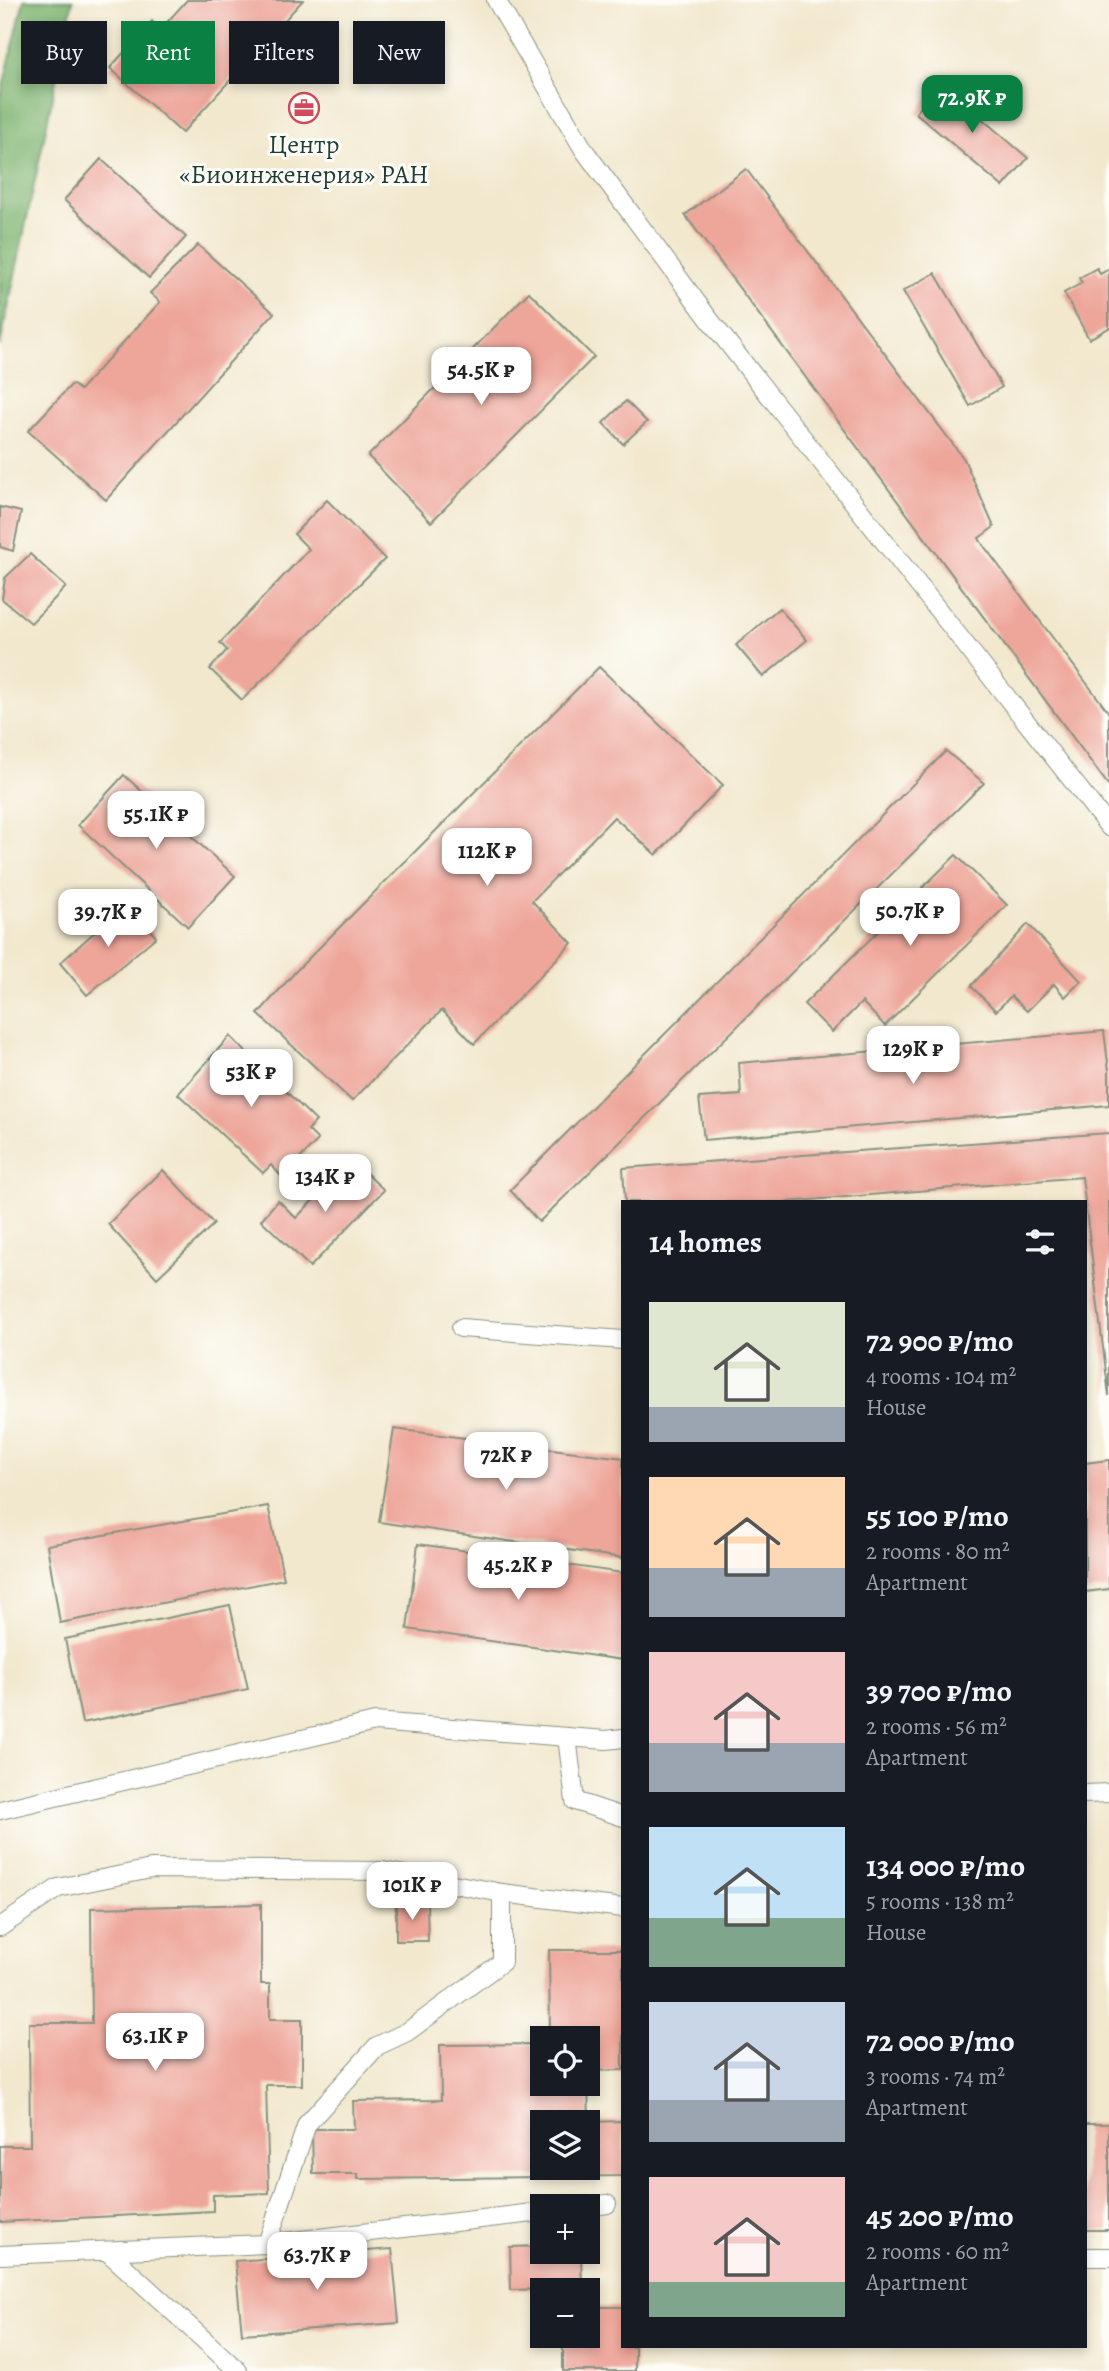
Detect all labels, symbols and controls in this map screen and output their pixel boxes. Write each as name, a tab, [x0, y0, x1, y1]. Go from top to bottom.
chip: Buy	[21, 21, 107, 84]
chip: Rent	[121, 21, 215, 84]
chip: Filters	[229, 21, 339, 84]
chip: New	[353, 21, 445, 84]
pin: 72.9K ₽	[907, 76, 1037, 135]
text: 72.9K ₽	[938, 82, 1006, 113]
office icon: Центр «Биоинженерия» РАН	[287, 91, 321, 125]
place label: Центр «Биоинженерия» РАН	[179, 127, 429, 192]
pin: 54.5K ₽	[416, 348, 546, 407]
text: 54.5K ₽	[447, 354, 515, 385]
pin: 55.1K ₽	[91, 792, 221, 851]
text: 55.1K ₽	[124, 798, 189, 829]
pin: 112K ₽	[430, 828, 544, 888]
text: 112K ₽	[458, 835, 516, 866]
pin: 50.7K ₽	[845, 888, 975, 948]
pin: 39.7K ₽	[43, 890, 173, 949]
text: 50.7K ₽	[876, 895, 944, 926]
text: 39.7K ₽	[74, 896, 142, 927]
pin: 129K ₽	[856, 1026, 970, 1086]
text: 129K ₽	[883, 1033, 943, 1064]
pin: 53K ₽	[202, 1050, 300, 1109]
text: 53K ₽	[226, 1056, 276, 1087]
pin: 134K ₽	[268, 1154, 382, 1214]
text: 134K ₽	[295, 1161, 355, 1192]
text: 14 homes	[649, 1222, 762, 1262]
icon: filters	[1021, 1223, 1059, 1261]
text: 72 900 ₽/mo	[866, 1321, 1014, 1361]
icon: home	[705, 1330, 789, 1414]
text: 4 rooms · 104 m²	[866, 1361, 1016, 1392]
text: House	[866, 1392, 926, 1423]
pin: 72K ₽	[457, 1432, 555, 1492]
text: 72K ₽	[480, 1439, 532, 1470]
text: 55 100 ₽/mo	[866, 1496, 1009, 1536]
icon: home	[705, 1505, 789, 1589]
text: 2 rooms · 80 m²	[866, 1536, 1010, 1567]
pin: 45.2K ₽	[453, 1542, 583, 1602]
text: 45.2K ₽	[484, 1549, 552, 1580]
text: Apartment	[866, 1567, 968, 1598]
text: 39 700 ₽/mo	[866, 1671, 1012, 1711]
icon: home	[705, 1680, 789, 1764]
text: 2 rooms · 56 m²	[866, 1711, 1007, 1742]
text: Apartment	[866, 1742, 968, 1773]
text: 134 000 ₽/mo	[866, 1846, 1025, 1886]
icon: home	[705, 1855, 789, 1939]
pin: 101K ₽	[355, 1862, 469, 1922]
text: 101K ₽	[383, 1869, 441, 1900]
text: 5 rooms · 138 m²	[866, 1886, 1014, 1917]
text: House	[866, 1917, 926, 1948]
pin: 63.1K ₽	[90, 2014, 220, 2073]
text: 63.1K ₽	[122, 2020, 188, 2051]
text: 72 000 ₽/mo	[866, 2021, 1015, 2061]
map controls	[530, 2026, 600, 2348]
button: locate	[530, 2026, 600, 2096]
icon: home	[705, 2030, 789, 2114]
text: 3 rooms · 74 m²	[866, 2061, 1005, 2092]
text: Apartment	[866, 2092, 968, 2123]
button: layers	[530, 2110, 600, 2180]
button: +	[530, 2194, 600, 2264]
text: 45 200 ₽/mo	[866, 2196, 1014, 2236]
icon: home	[705, 2205, 789, 2289]
pin: 63.7K ₽	[252, 2232, 382, 2292]
text: 2 rooms · 60 m²	[866, 2236, 1009, 2267]
text: 63.7K ₽	[283, 2239, 351, 2270]
text: Apartment	[866, 2267, 968, 2298]
button: −	[530, 2278, 600, 2348]

